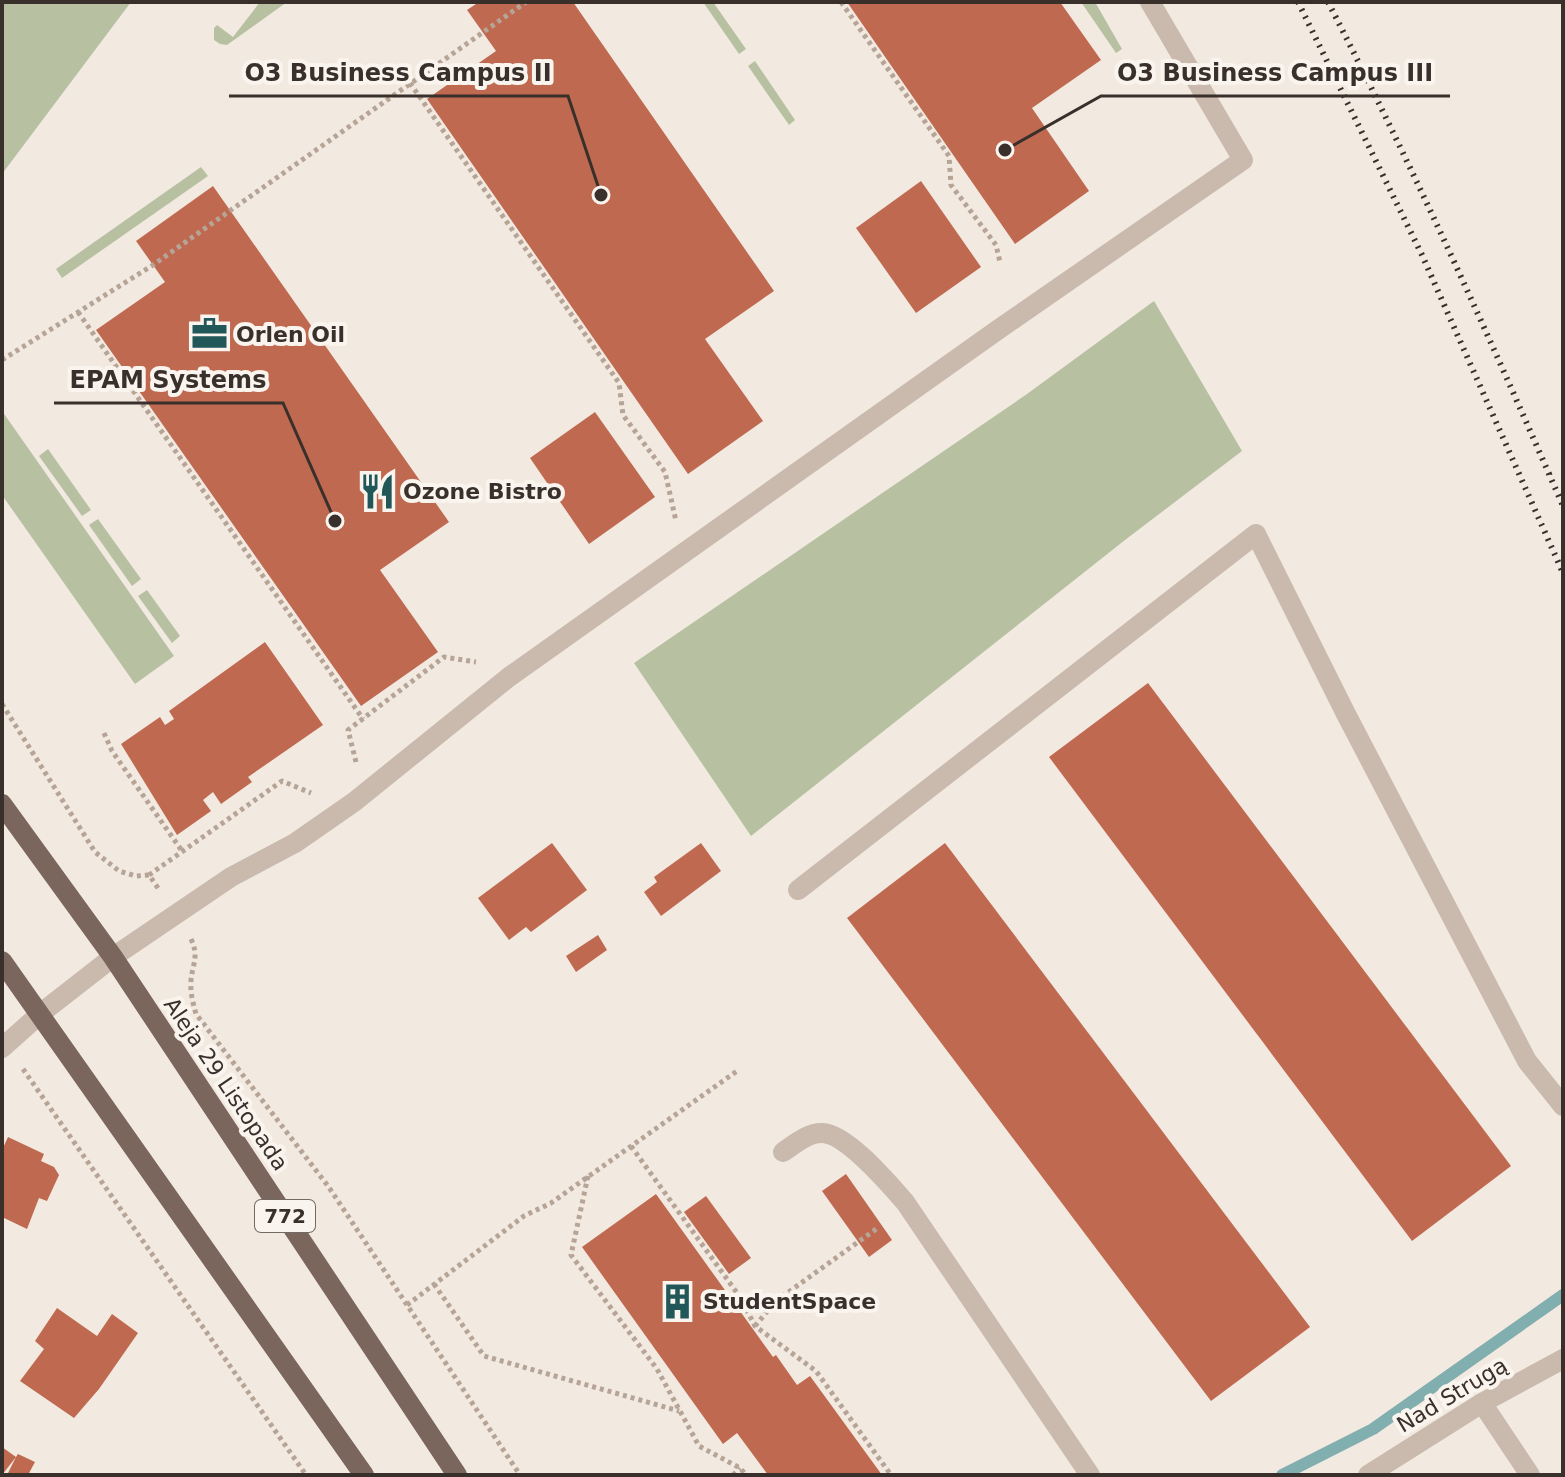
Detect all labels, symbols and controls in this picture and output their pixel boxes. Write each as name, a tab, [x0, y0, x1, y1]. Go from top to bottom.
callout: O3 Business Campus II	[229, 48, 568, 96]
callout: O3 Business Campus III	[1101, 48, 1450, 96]
text: O3 Business Campus II	[244, 59, 552, 87]
text: O3 Business Campus III	[1117, 59, 1433, 87]
office icon: Orlen Oil	[191, 315, 229, 353]
place label: Orlen Oil	[236, 322, 345, 347]
callout: EPAM Systems	[54, 355, 283, 403]
text: EPAM Systems	[70, 366, 266, 394]
restaurant icon: Ozone Bistro	[358, 472, 396, 510]
place label: Ozone Bistro	[403, 479, 562, 504]
street label: Aleja 29 Listopada	[159, 993, 293, 1175]
road number: 772	[255, 1200, 315, 1232]
building icon: StudentSpace	[658, 1282, 696, 1320]
place label: StudentSpace	[703, 1289, 876, 1314]
street label: Nad Strugą	[1392, 1352, 1512, 1438]

